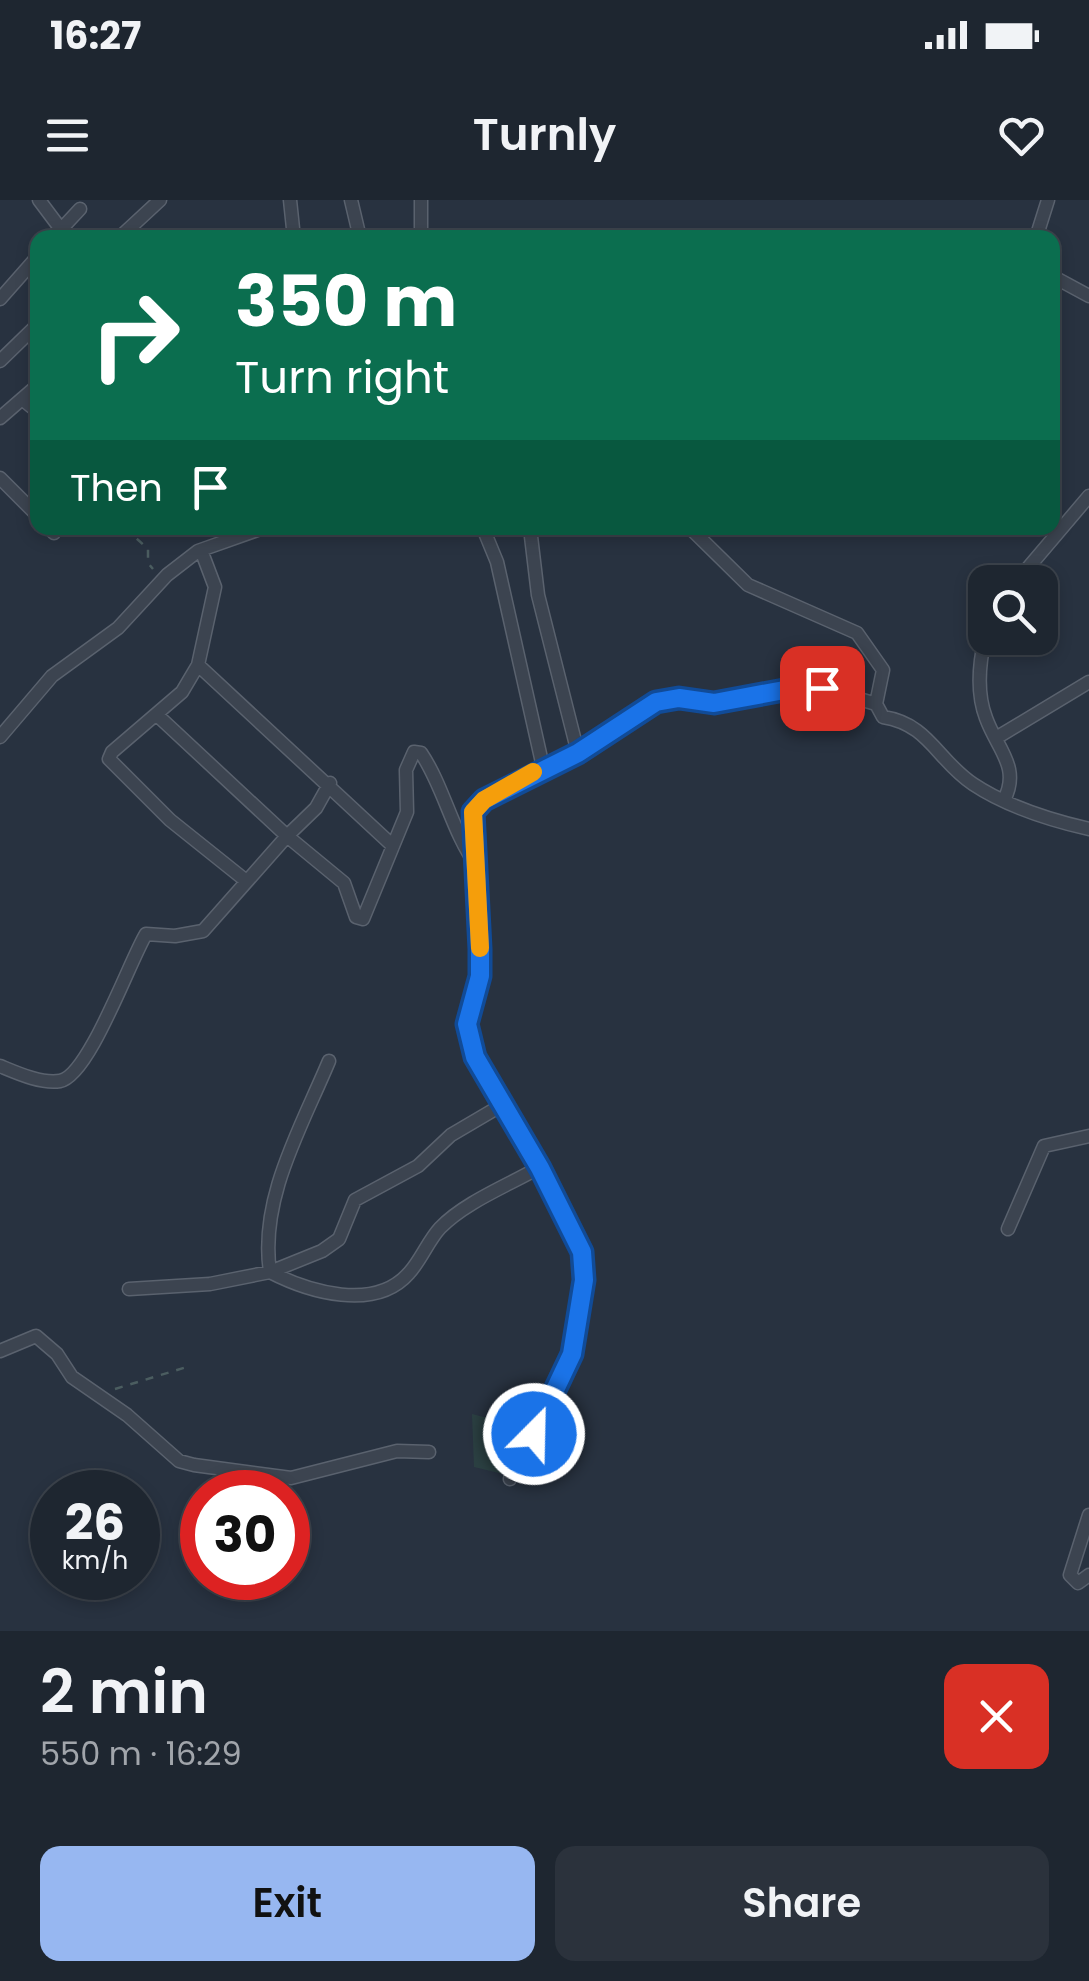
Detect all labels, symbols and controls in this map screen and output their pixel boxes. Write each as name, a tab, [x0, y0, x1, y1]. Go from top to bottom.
text: 16:27	[50, 9, 141, 62]
text: Turnly	[473, 103, 616, 166]
icon: menu	[40, 108, 95, 163]
icon: heart	[994, 108, 1049, 163]
text: 350 m	[235, 252, 457, 351]
icon: right	[70, 270, 200, 400]
text: Turn right	[235, 346, 449, 409]
icon: arrive	[183, 460, 238, 515]
text: Then	[70, 461, 163, 514]
map controls	[968, 565, 1058, 655]
button: search	[968, 565, 1058, 655]
pin	[780, 646, 865, 731]
icon: arrive	[795, 661, 850, 716]
position arrow	[482, 1382, 586, 1486]
speed limit sign: 30	[180, 1470, 310, 1600]
text: 26	[65, 1487, 125, 1558]
text: km/h	[62, 1543, 128, 1578]
text: 2 min	[40, 1650, 208, 1734]
button: close	[944, 1664, 1049, 1769]
text: 550 m · 16:29	[40, 1731, 242, 1776]
button: Exit	[40, 1846, 535, 1961]
button: Share	[555, 1846, 1049, 1961]

